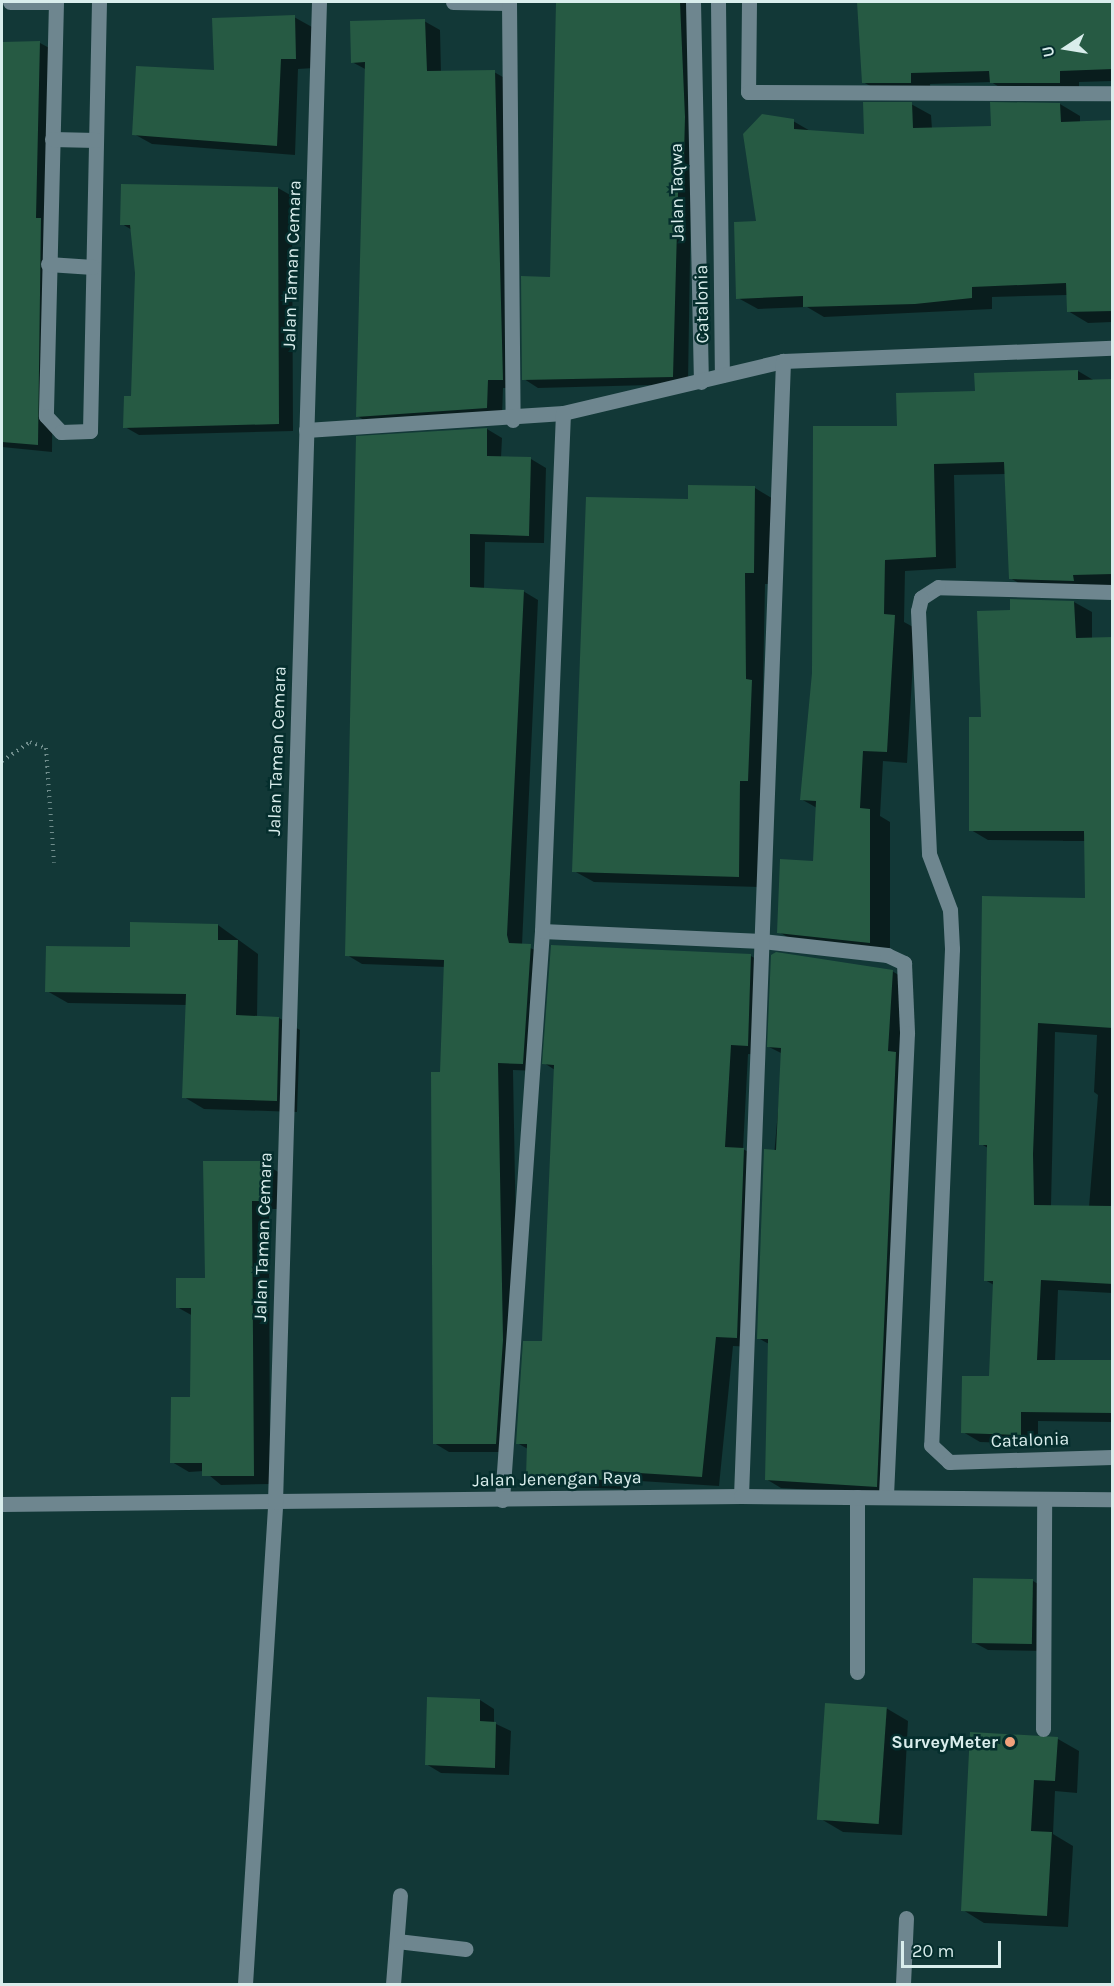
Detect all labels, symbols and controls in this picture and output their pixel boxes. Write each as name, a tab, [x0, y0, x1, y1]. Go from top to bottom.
north arrow	[1036, 18, 1096, 78]
text: U	[1037, 44, 1058, 59]
street label: Jalan Taqwa	[665, 143, 689, 241]
street label: Jalan Taman Cemara	[278, 180, 306, 350]
street label: Catalonia	[691, 265, 713, 343]
street label: Jalan Taman Cemara	[263, 666, 291, 836]
street label: Jalan Taman Cemara	[249, 1152, 277, 1322]
street label: Catalonia	[990, 1428, 1070, 1452]
street label: Jalan Jenengan Raya	[472, 1467, 642, 1491]
place label: SurveyMeter	[891, 1731, 998, 1753]
marker: SurveyMeter	[1003, 1735, 1017, 1749]
scale bar	[904, 1929, 1004, 1967]
text: 20 m	[912, 1940, 954, 1962]

